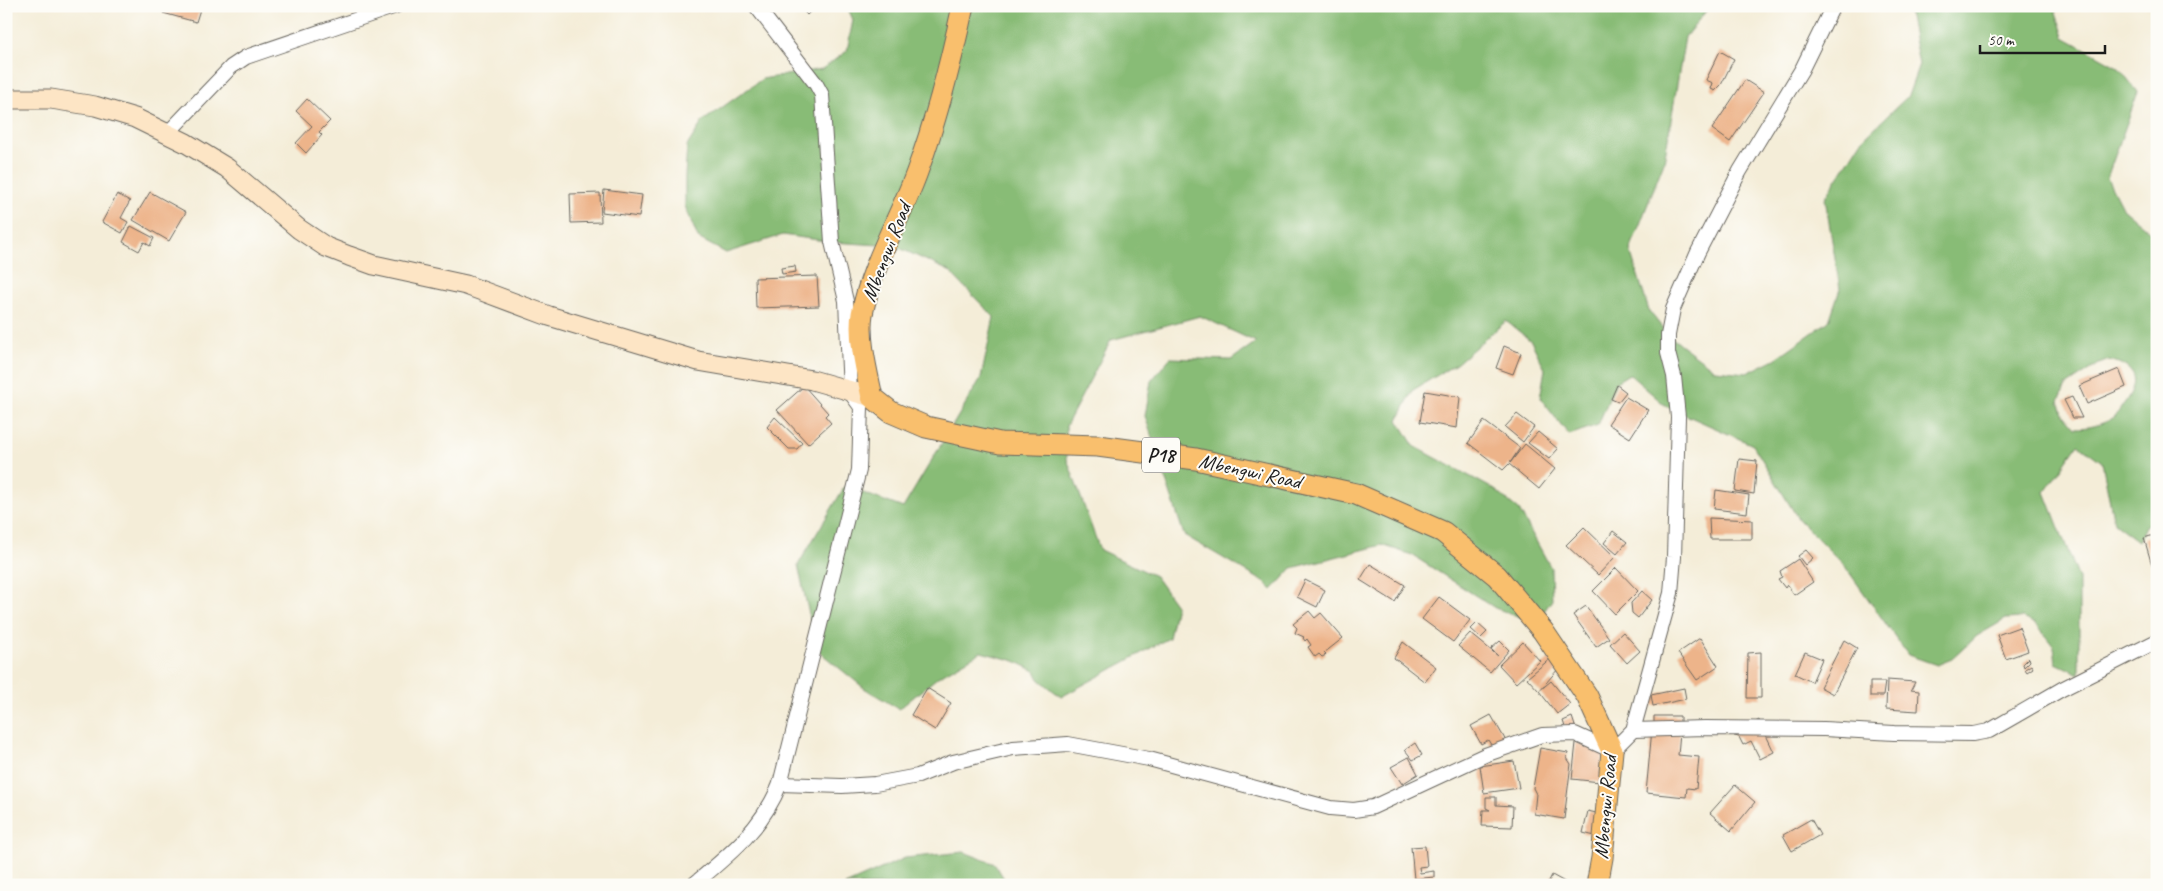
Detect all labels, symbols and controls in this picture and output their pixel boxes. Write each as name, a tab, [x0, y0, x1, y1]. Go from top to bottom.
scale bar	[1980, 22, 2106, 54]
text: 50 m	[1988, 31, 2015, 50]
street label: Mbengwi Road	[855, 195, 918, 305]
road number: P18	[1142, 438, 1180, 472]
street label: Mbengwi Road	[1196, 447, 1307, 495]
street label: Mbengwi Road	[1588, 750, 1623, 860]

